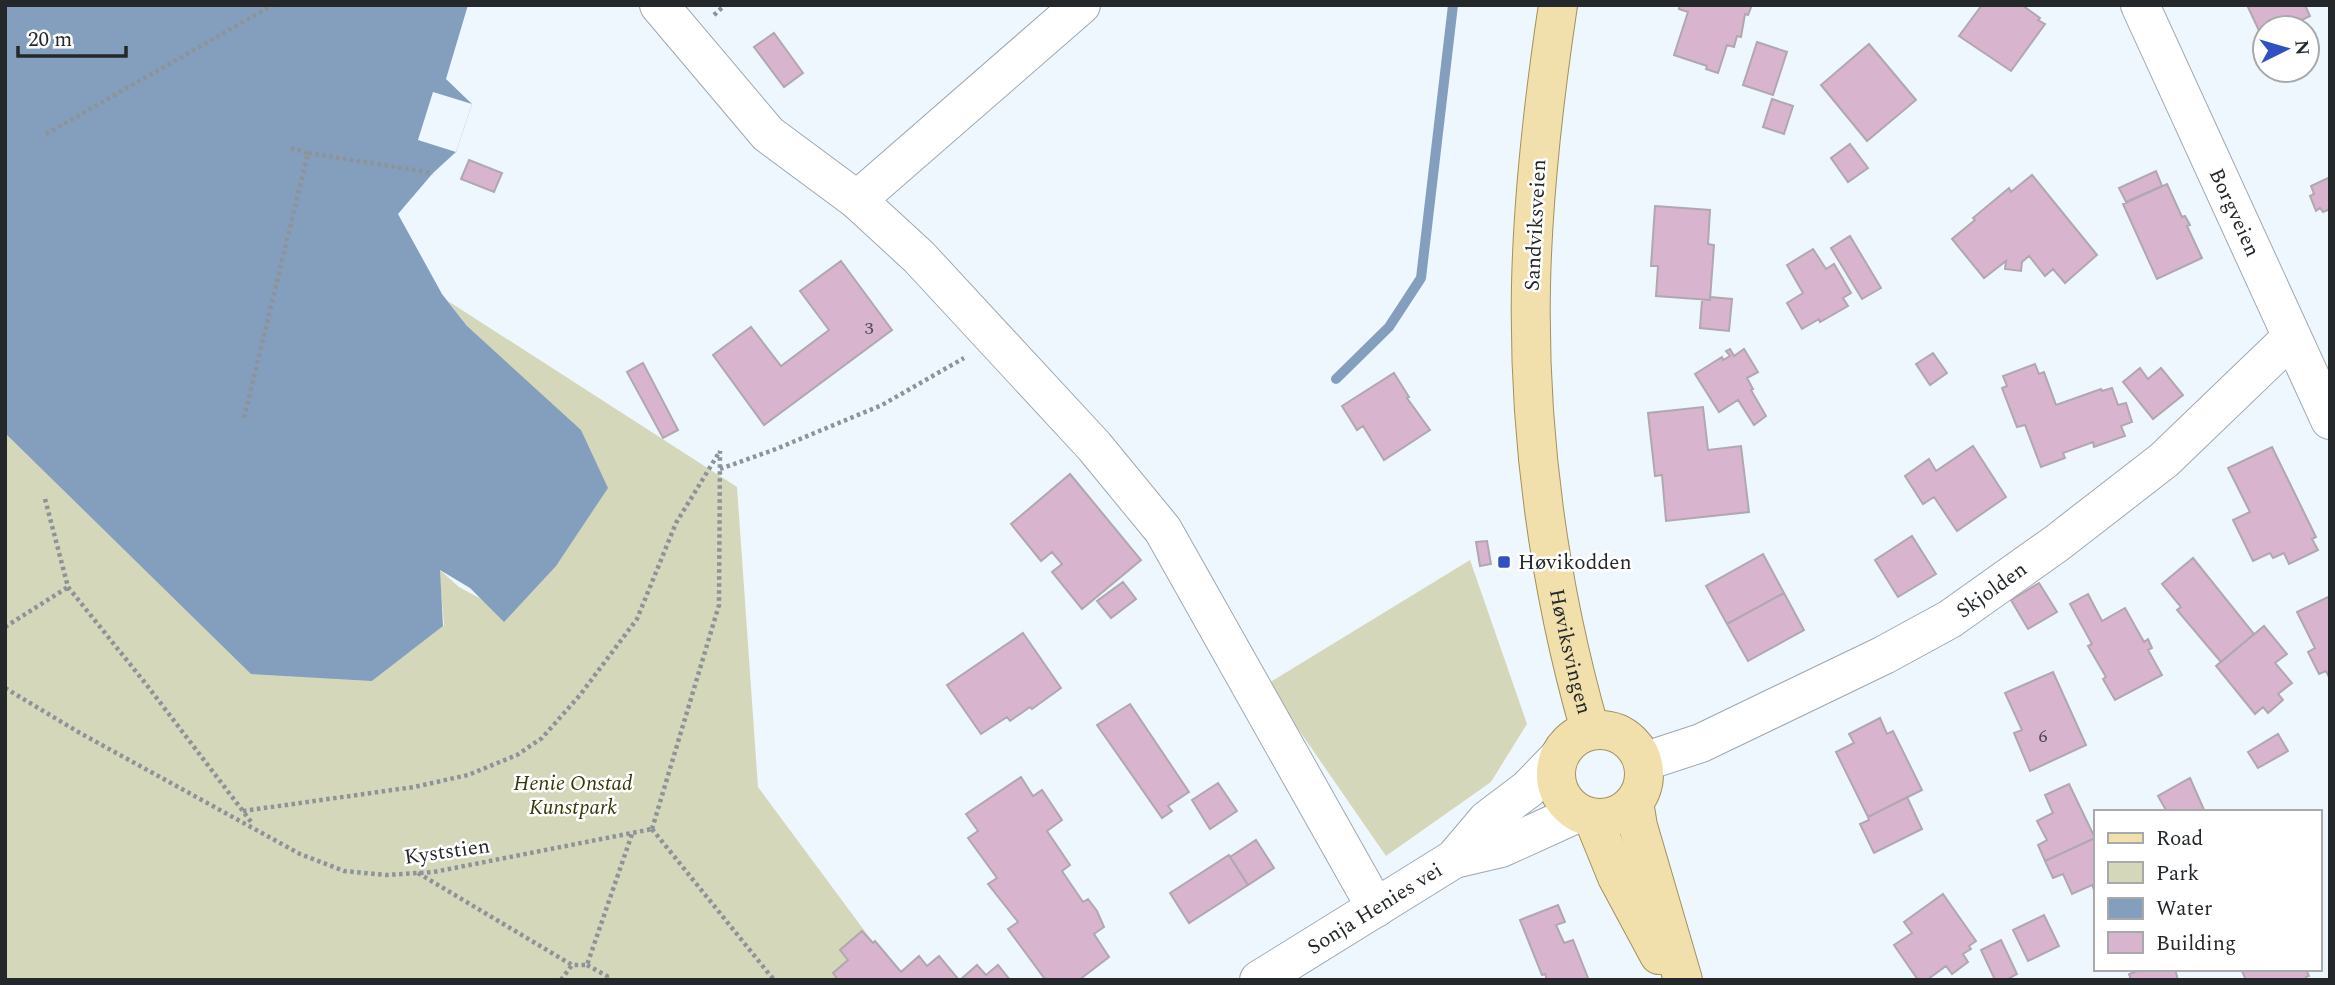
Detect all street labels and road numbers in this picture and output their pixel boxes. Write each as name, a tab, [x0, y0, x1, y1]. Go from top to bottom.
street label: Sandviksveien	[1517, 158, 1555, 292]
street label: Borgveien	[2200, 163, 2268, 262]
street label: Skjolden	[1950, 554, 2034, 627]
street label: Høviksvingen	[1540, 586, 1600, 718]
street label: Kyststien	[402, 830, 492, 874]
street label: Sonja Henies vei	[1301, 855, 1449, 963]

